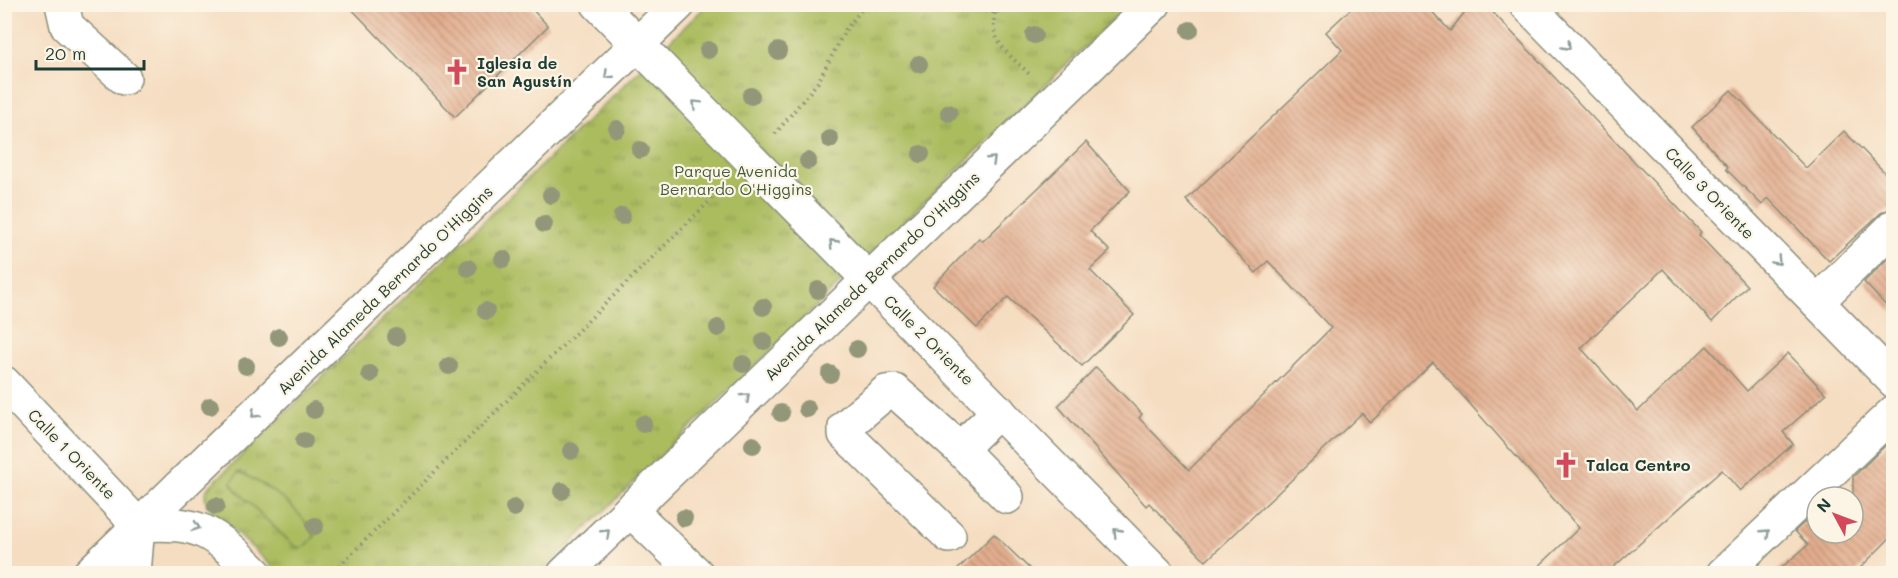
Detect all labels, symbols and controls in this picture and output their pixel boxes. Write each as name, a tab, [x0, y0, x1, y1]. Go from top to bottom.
scale bar	[36, 33, 144, 71]
one-way arrow	[1560, 40, 1571, 50]
text: 20 m	[45, 41, 86, 65]
place label: Iglesia de San Agustín	[477, 52, 572, 91]
church icon: Iglesia de San Agustín	[442, 57, 472, 87]
one-way arrow	[604, 68, 614, 79]
one-way arrow	[692, 101, 703, 112]
street label: Calle 3 Oriente	[1661, 142, 1760, 243]
one-way arrow	[986, 156, 996, 167]
park label: Parque Avenida Bernardo O'Higgins	[660, 160, 812, 199]
street label: Avenida Alameda Bernardo O'Higgins	[759, 167, 984, 385]
street label: Avenida Alameda Bernardo O'Higgins	[272, 181, 497, 399]
one-way arrow	[829, 240, 840, 251]
one-way arrow	[1769, 253, 1780, 264]
street label: Calle 2 Oriente	[880, 290, 979, 389]
one-way arrow	[739, 394, 750, 405]
street label: Calle 1 Oriente	[24, 404, 121, 503]
one-way arrow	[252, 407, 262, 418]
church icon: Talca Centro	[1551, 450, 1581, 480]
place label: Talca Centro	[1586, 454, 1691, 475]
north arrow	[1805, 485, 1865, 545]
text: N	[1811, 493, 1835, 516]
one-way arrow	[190, 520, 201, 533]
one-way arrow	[1113, 528, 1124, 538]
one-way arrow	[598, 529, 609, 540]
one-way arrow	[1759, 529, 1769, 540]

